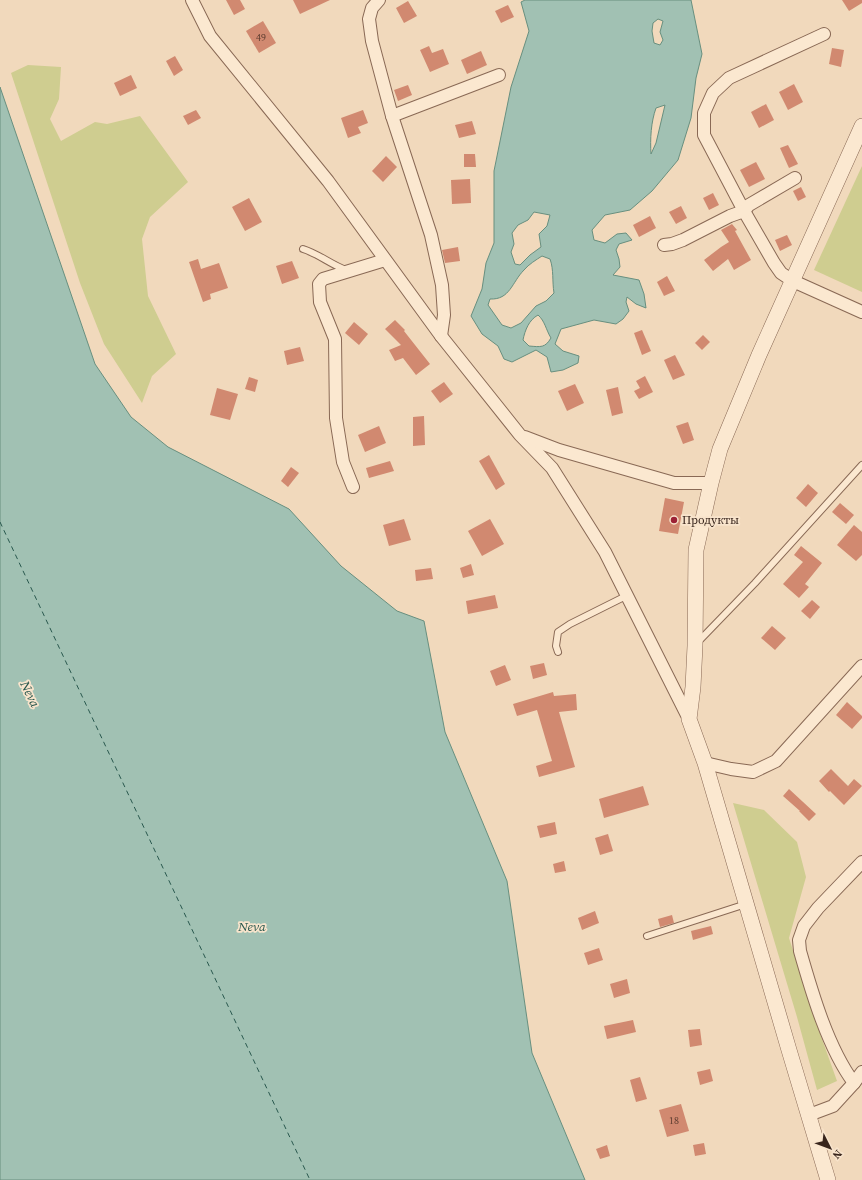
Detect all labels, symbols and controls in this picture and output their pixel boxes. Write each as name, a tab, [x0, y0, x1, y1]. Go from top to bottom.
house number: 49	[256, 31, 266, 44]
place label: Продукты	[682, 512, 739, 528]
marker: Продукты	[669, 515, 679, 525]
water label: Neva	[16, 677, 44, 710]
water label: Neva	[237, 918, 266, 935]
house number: 18	[669, 1114, 679, 1127]
north arrow	[810, 1128, 850, 1168]
text: N	[829, 1146, 845, 1162]

